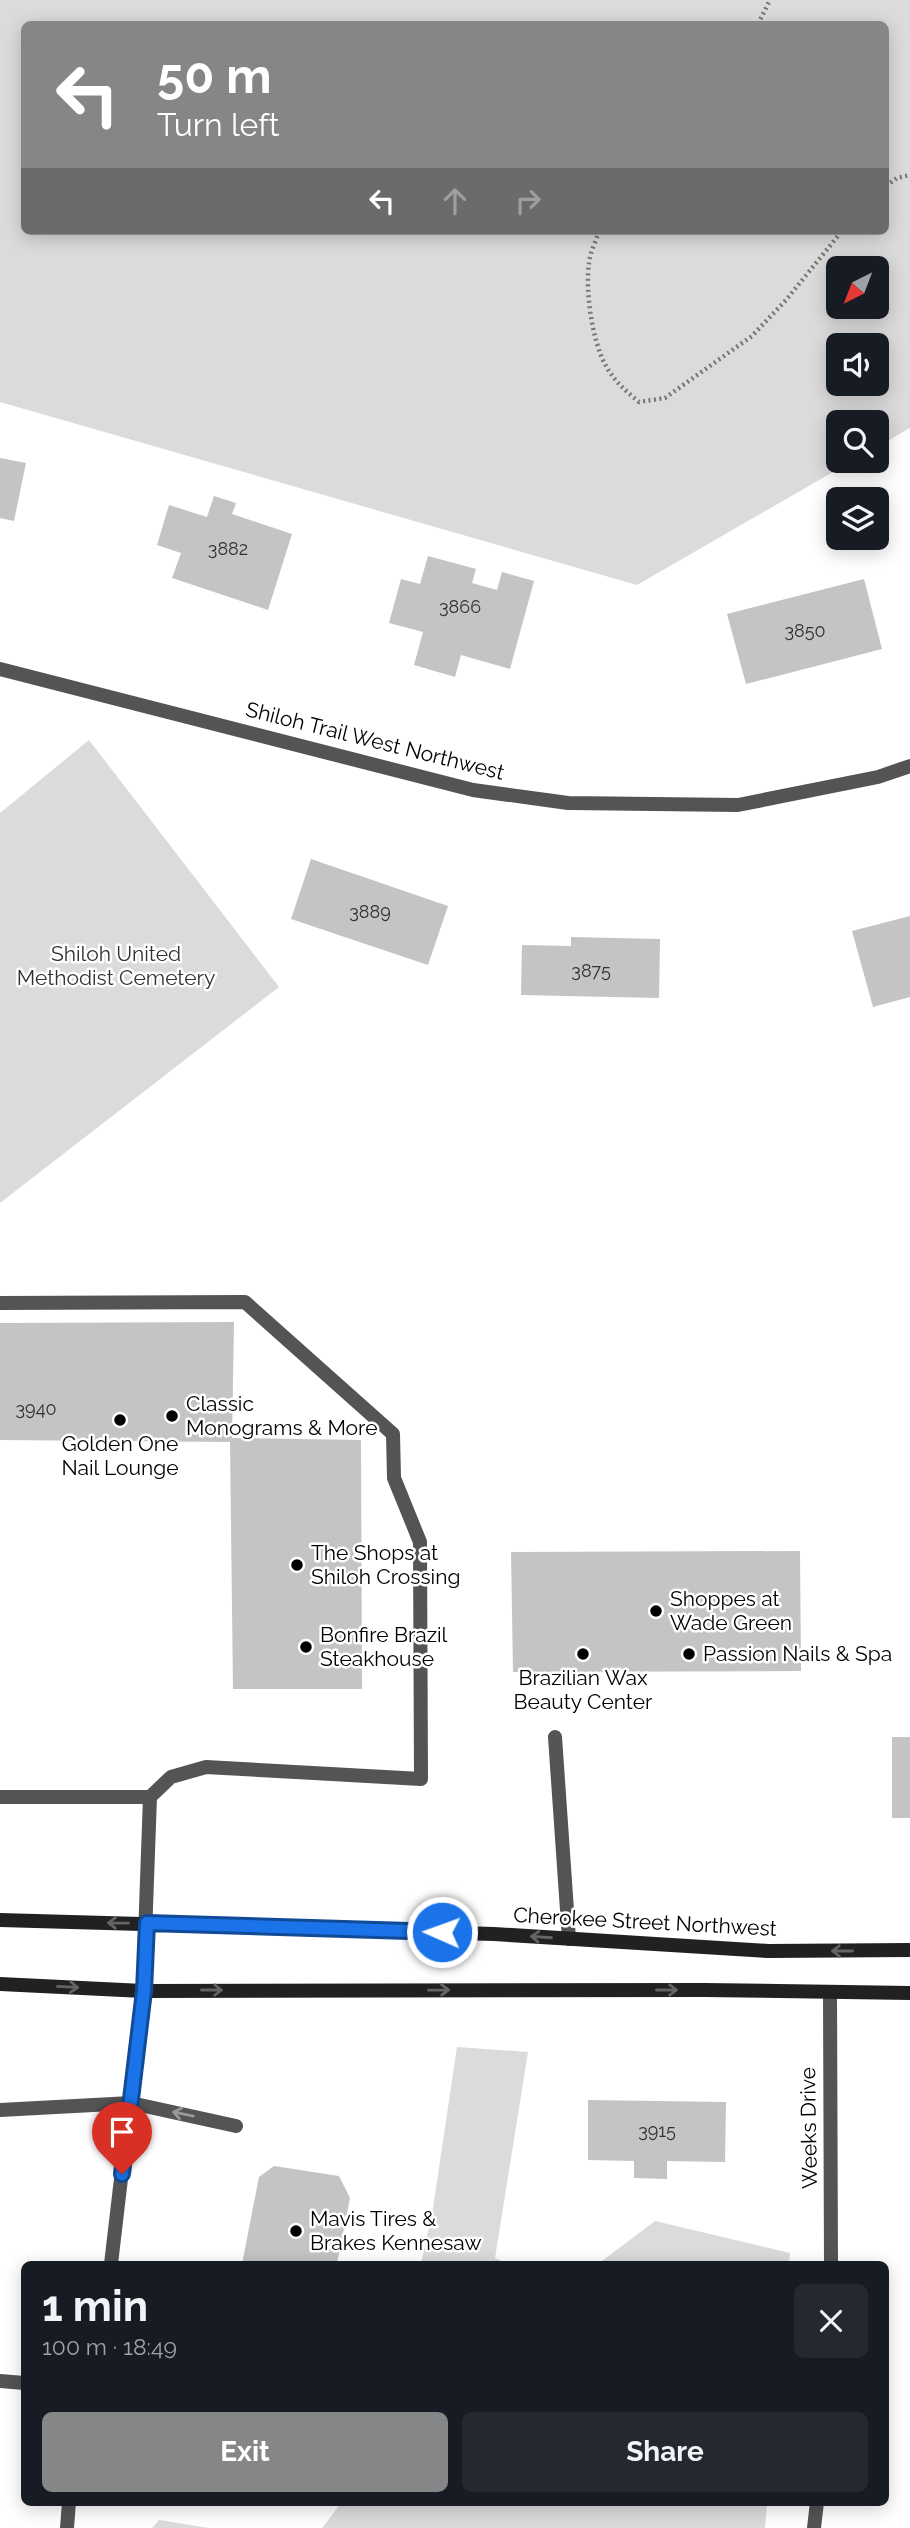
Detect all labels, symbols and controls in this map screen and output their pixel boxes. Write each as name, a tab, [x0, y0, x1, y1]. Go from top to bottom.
text: 50 m	[157, 47, 272, 104]
icon: left	[42, 49, 133, 140]
text: Turn left	[157, 106, 279, 143]
icon: left	[363, 182, 401, 220]
icon: ahead	[436, 182, 474, 220]
icon: right	[509, 182, 547, 220]
north arrow	[826, 256, 889, 318]
map controls	[826, 256, 889, 550]
button: sound	[826, 333, 889, 396]
button: search	[826, 410, 889, 473]
button: layers	[826, 487, 889, 550]
house number: 3882	[208, 538, 248, 559]
house number: 3866	[439, 596, 481, 617]
house number: 3850	[784, 620, 826, 641]
street label: Shiloh Trail West Northwest	[243, 696, 507, 785]
house number: 3889	[349, 901, 391, 922]
park label: Shiloh United Methodist Cemetery	[17, 941, 215, 990]
house number: 3875	[571, 960, 611, 981]
place label: Classic Monograms & More	[186, 1391, 377, 1440]
house number: 3940	[15, 1398, 57, 1419]
marker: Classic Monograms & More	[164, 1408, 180, 1424]
marker: Golden One Nail Lounge	[112, 1412, 128, 1428]
place label: Golden One Nail Lounge	[61, 1431, 179, 1480]
place label: The Shops at Shiloh Crossing	[311, 1540, 460, 1589]
marker: The Shops at Shiloh Crossing	[289, 1557, 305, 1573]
place label: Shoppes at Wade Green	[670, 1586, 792, 1635]
marker: Shoppes at Wade Green	[648, 1603, 664, 1619]
place label: Bonfire Brazil Steakhouse	[320, 1622, 448, 1671]
marker: Bonfire Brazil Steakhouse	[298, 1639, 314, 1655]
place label: Passion Nails & Spa	[703, 1641, 892, 1666]
marker: Brazilian Wax Beauty Center	[575, 1646, 591, 1662]
marker: Passion Nails & Spa	[681, 1646, 697, 1662]
place label: Brazilian Wax Beauty Center	[514, 1665, 653, 1714]
position arrow	[405, 1895, 479, 1969]
street label: Cherokee Street Northwest	[513, 1902, 777, 1941]
one-way arrow	[107, 1916, 130, 1929]
one-way arrow	[530, 1930, 553, 1943]
one-way arrow	[831, 1944, 854, 1958]
one-way arrow	[56, 1981, 79, 1994]
one-way arrow	[200, 1983, 223, 1997]
one-way arrow	[655, 1983, 678, 1997]
one-way arrow	[427, 1984, 450, 1997]
street label: Weeks Drive	[795, 2067, 822, 2189]
pin	[92, 2102, 152, 2174]
one-way arrow	[173, 2107, 195, 2120]
icon: arrive	[103, 2113, 141, 2151]
house number: 3915	[638, 2120, 676, 2141]
place label: Mavis Tires & Brakes Kennesaw	[310, 2206, 481, 2255]
marker: Mavis Tires & Brakes Kennesaw	[288, 2223, 304, 2239]
text: 1 min	[42, 2282, 148, 2331]
button: close	[794, 2284, 868, 2358]
text: 100 m · 18:49	[42, 2333, 177, 2360]
button: Exit	[42, 2412, 448, 2492]
button: Share	[462, 2412, 868, 2492]

